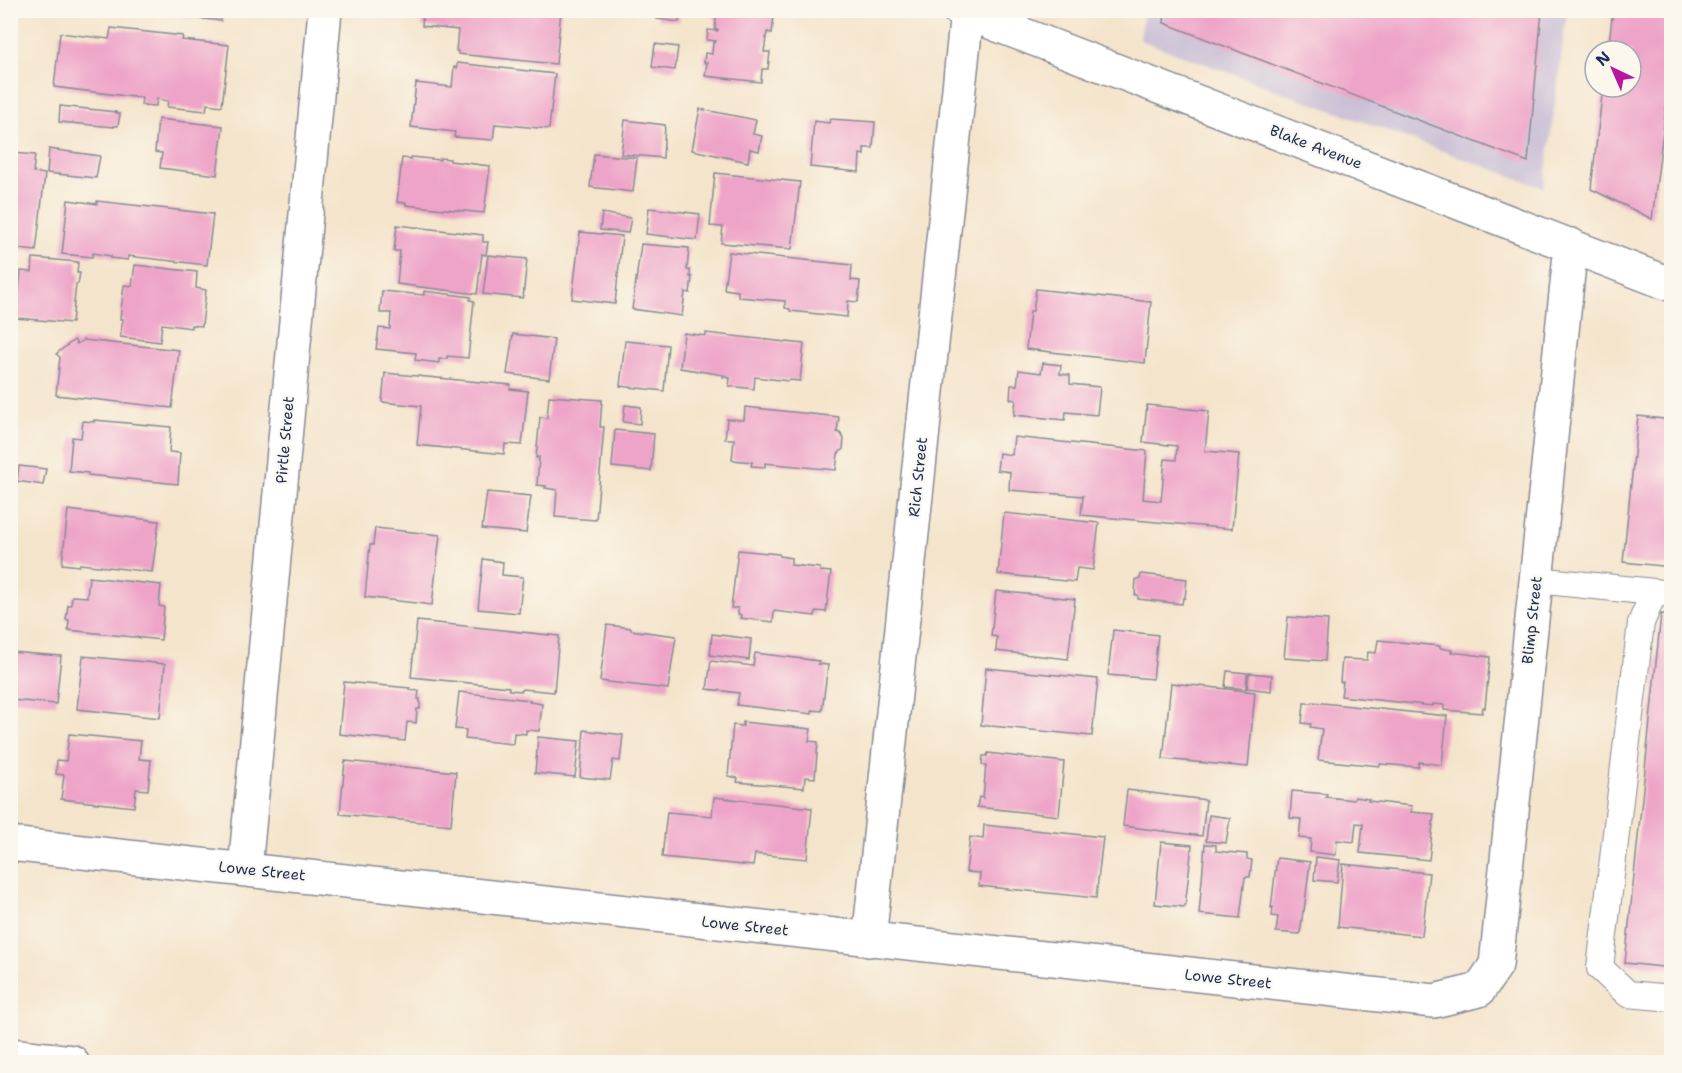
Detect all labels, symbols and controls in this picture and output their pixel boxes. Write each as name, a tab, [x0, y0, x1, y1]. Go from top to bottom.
north arrow	[1583, 39, 1643, 99]
text: N	[1591, 47, 1615, 71]
street label: Blake Avenue	[1267, 120, 1365, 174]
street label: Pirtle Street	[271, 395, 299, 485]
street label: Rich Street	[904, 436, 932, 518]
street label: Blimp Street	[1517, 575, 1547, 665]
street label: Lowe Street	[217, 856, 307, 886]
street label: Lowe Street	[700, 911, 790, 941]
street label: Lowe Street	[1183, 964, 1273, 994]

